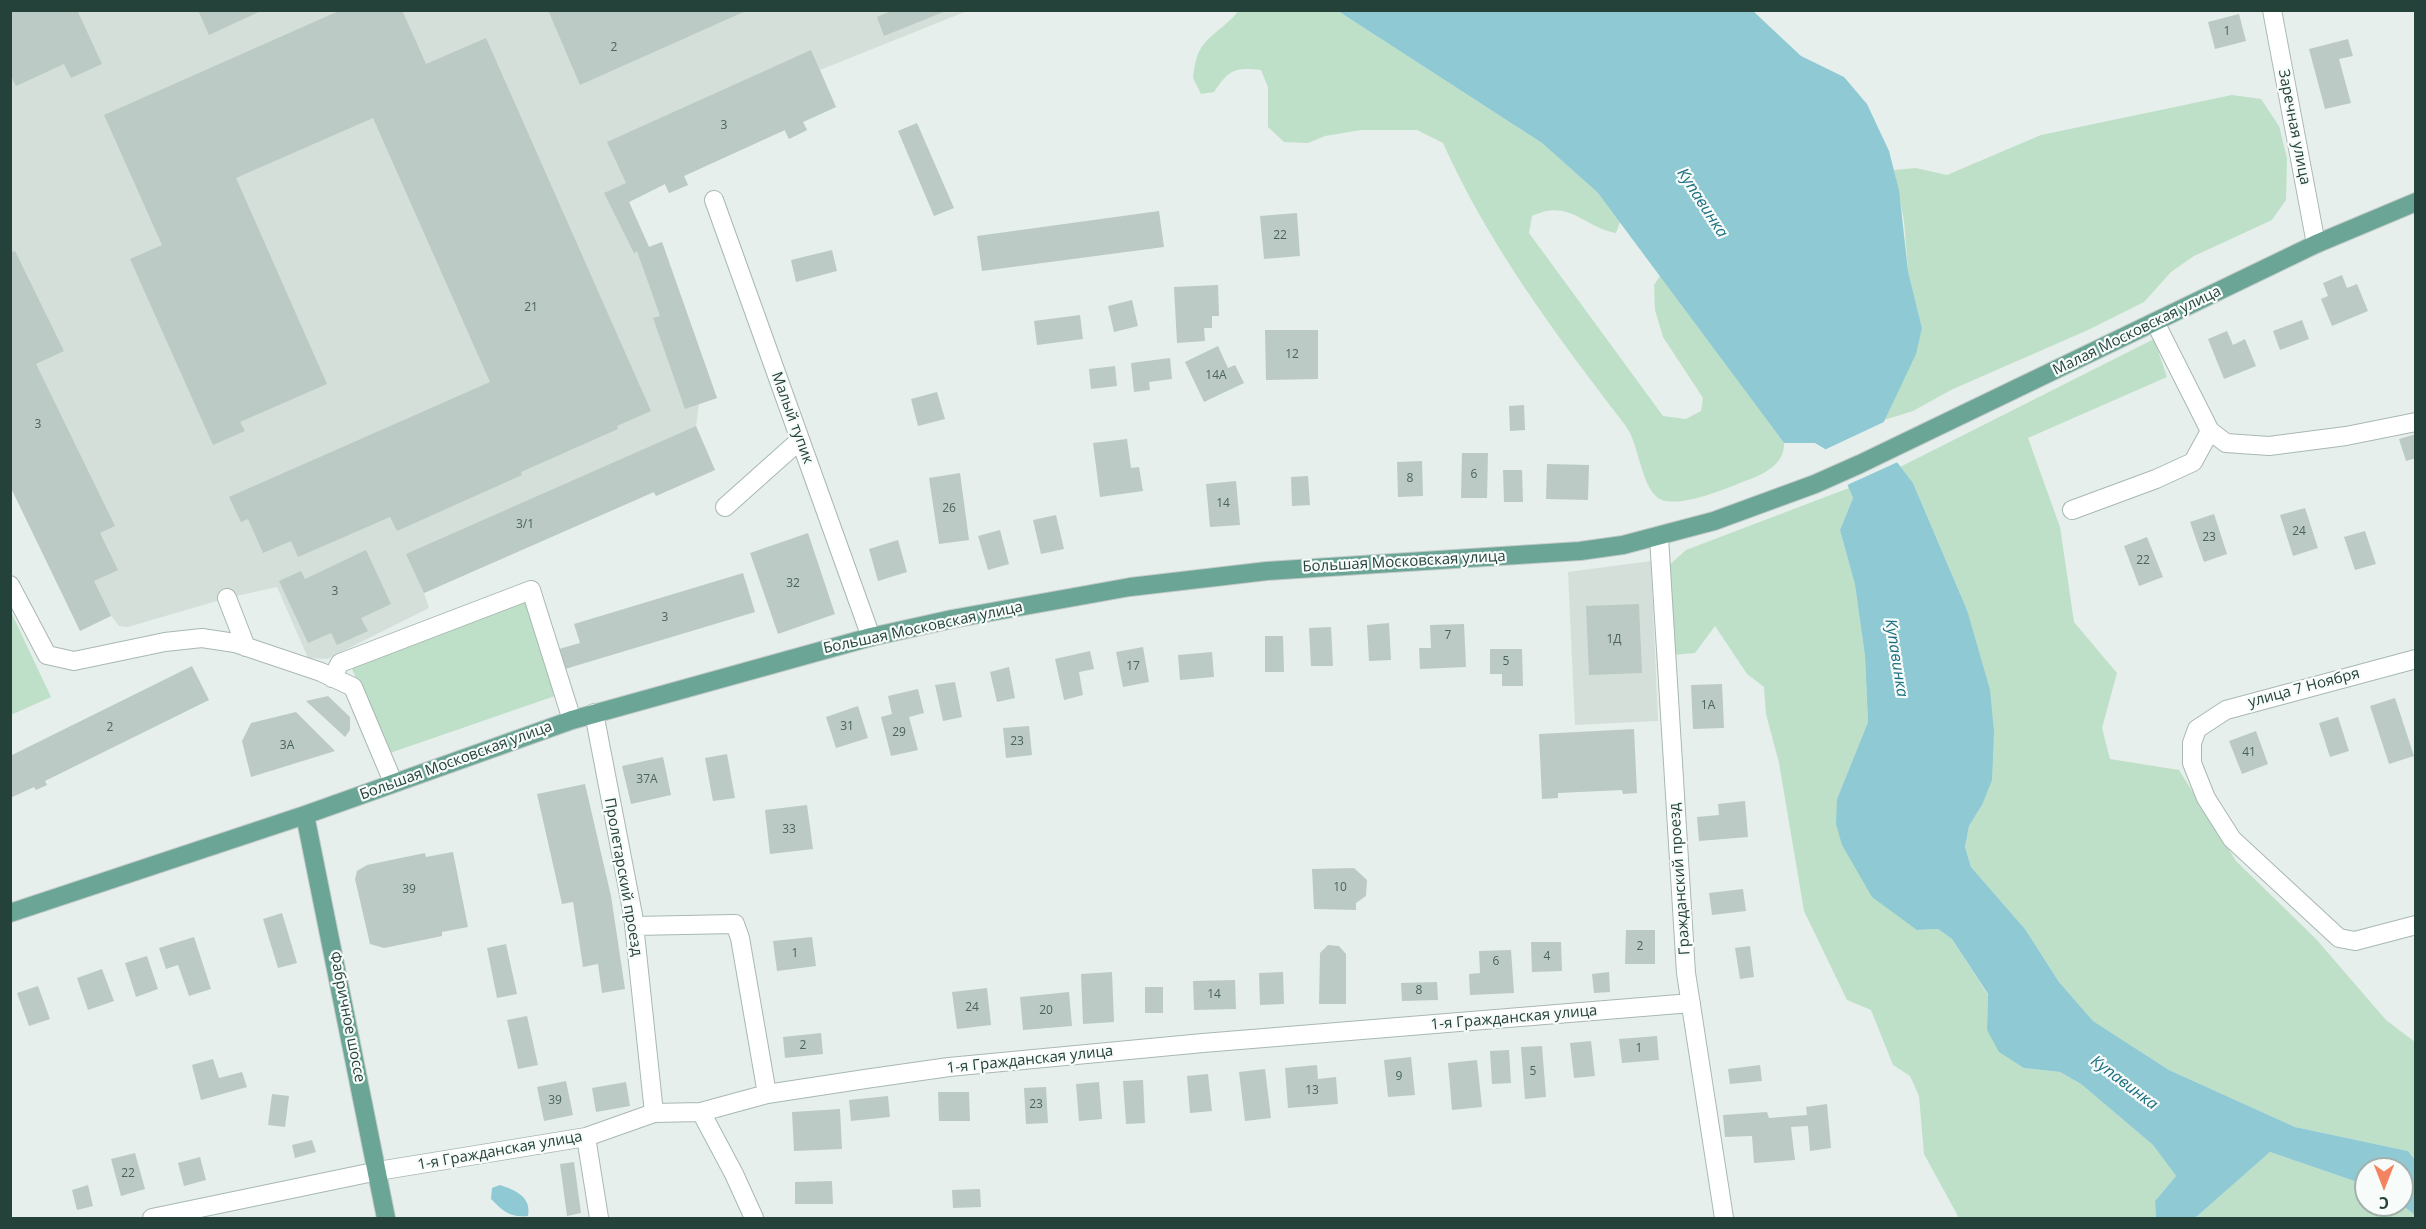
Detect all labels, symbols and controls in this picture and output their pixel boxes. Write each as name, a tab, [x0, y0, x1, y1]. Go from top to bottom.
house number: 1	[2224, 25, 2230, 39]
house number: 2	[611, 41, 617, 55]
street label: Заречная улица	[2274, 68, 2314, 186]
house number: 3	[721, 119, 727, 133]
water label: Купавинка	[1673, 165, 1731, 241]
house number: 22	[1273, 229, 1287, 243]
street label: Малая Московская улица	[2050, 282, 2224, 380]
house number: 21	[524, 301, 538, 315]
house number: 12	[1285, 348, 1299, 362]
house number: 14А	[1205, 369, 1227, 383]
street label: Малый тупик	[767, 370, 817, 466]
house number: 3	[35, 418, 41, 432]
house number: 6	[1471, 468, 1477, 482]
house number: 8	[1407, 472, 1413, 486]
house number: 14	[1216, 497, 1230, 511]
house number: 26	[942, 502, 956, 516]
house number: 3/1	[516, 518, 534, 532]
house number: 24	[2292, 525, 2306, 539]
house number: 23	[2202, 531, 2216, 545]
street label: Большая Московская улица	[1302, 548, 1506, 576]
house number: 22	[2136, 554, 2150, 568]
house number: 32	[786, 577, 800, 591]
house number: 3	[332, 585, 338, 599]
street label: Большая Московская улица	[822, 598, 1024, 658]
house number: 3	[662, 611, 668, 625]
water label: Купавинка	[1880, 618, 1912, 698]
house number: 7	[1445, 629, 1451, 643]
house number: 1Д	[1606, 633, 1622, 647]
house number: 5	[1503, 655, 1509, 669]
house number: 17	[1126, 660, 1140, 674]
street label: улица 7 Ноября	[2246, 664, 2362, 712]
house number: 1А	[1701, 699, 1715, 713]
street label: Большая Московская улица	[357, 718, 555, 804]
house number: 31	[840, 720, 854, 734]
house number: 2	[107, 721, 113, 735]
house number: 29	[892, 726, 906, 740]
house number: 23	[1010, 735, 1024, 749]
house number: 3А	[280, 739, 294, 753]
house number: 41	[2242, 746, 2256, 760]
house number: 37А	[636, 773, 658, 787]
street label: Пролетарский проезд	[600, 796, 646, 958]
street label: Гражданский проезд	[1666, 802, 1694, 956]
house number: 33	[782, 823, 796, 837]
house number: 10	[1333, 881, 1347, 895]
house number: 39	[402, 883, 416, 897]
house number: 2	[1637, 940, 1643, 954]
house number: 1	[792, 947, 798, 961]
street label: Фабричное шоссе	[325, 950, 369, 1084]
house number: 4	[1544, 950, 1550, 964]
house number: 6	[1493, 955, 1499, 969]
house number: 8	[1416, 984, 1422, 998]
house number: 14	[1207, 988, 1221, 1002]
house number: 24	[965, 1001, 979, 1015]
street label: 1-я Гражданская улица	[1430, 1002, 1598, 1034]
house number: 20	[1039, 1004, 1053, 1018]
house number: 2	[800, 1039, 806, 1053]
street label: 1-я Гражданская улица	[946, 1042, 1114, 1078]
house number: 1	[1636, 1042, 1642, 1056]
water label: Купавинка	[2087, 1052, 2161, 1114]
house number: 5	[1530, 1065, 1536, 1079]
house number: 9	[1396, 1070, 1402, 1084]
house number: 13	[1305, 1084, 1319, 1098]
house number: 39	[548, 1094, 562, 1108]
house number: 23	[1029, 1098, 1043, 1112]
street label: 1-я Гражданская улица	[416, 1128, 584, 1174]
north arrow	[2354, 1157, 2414, 1217]
house number: 22	[121, 1167, 135, 1181]
text: С	[2379, 1192, 2389, 1214]

